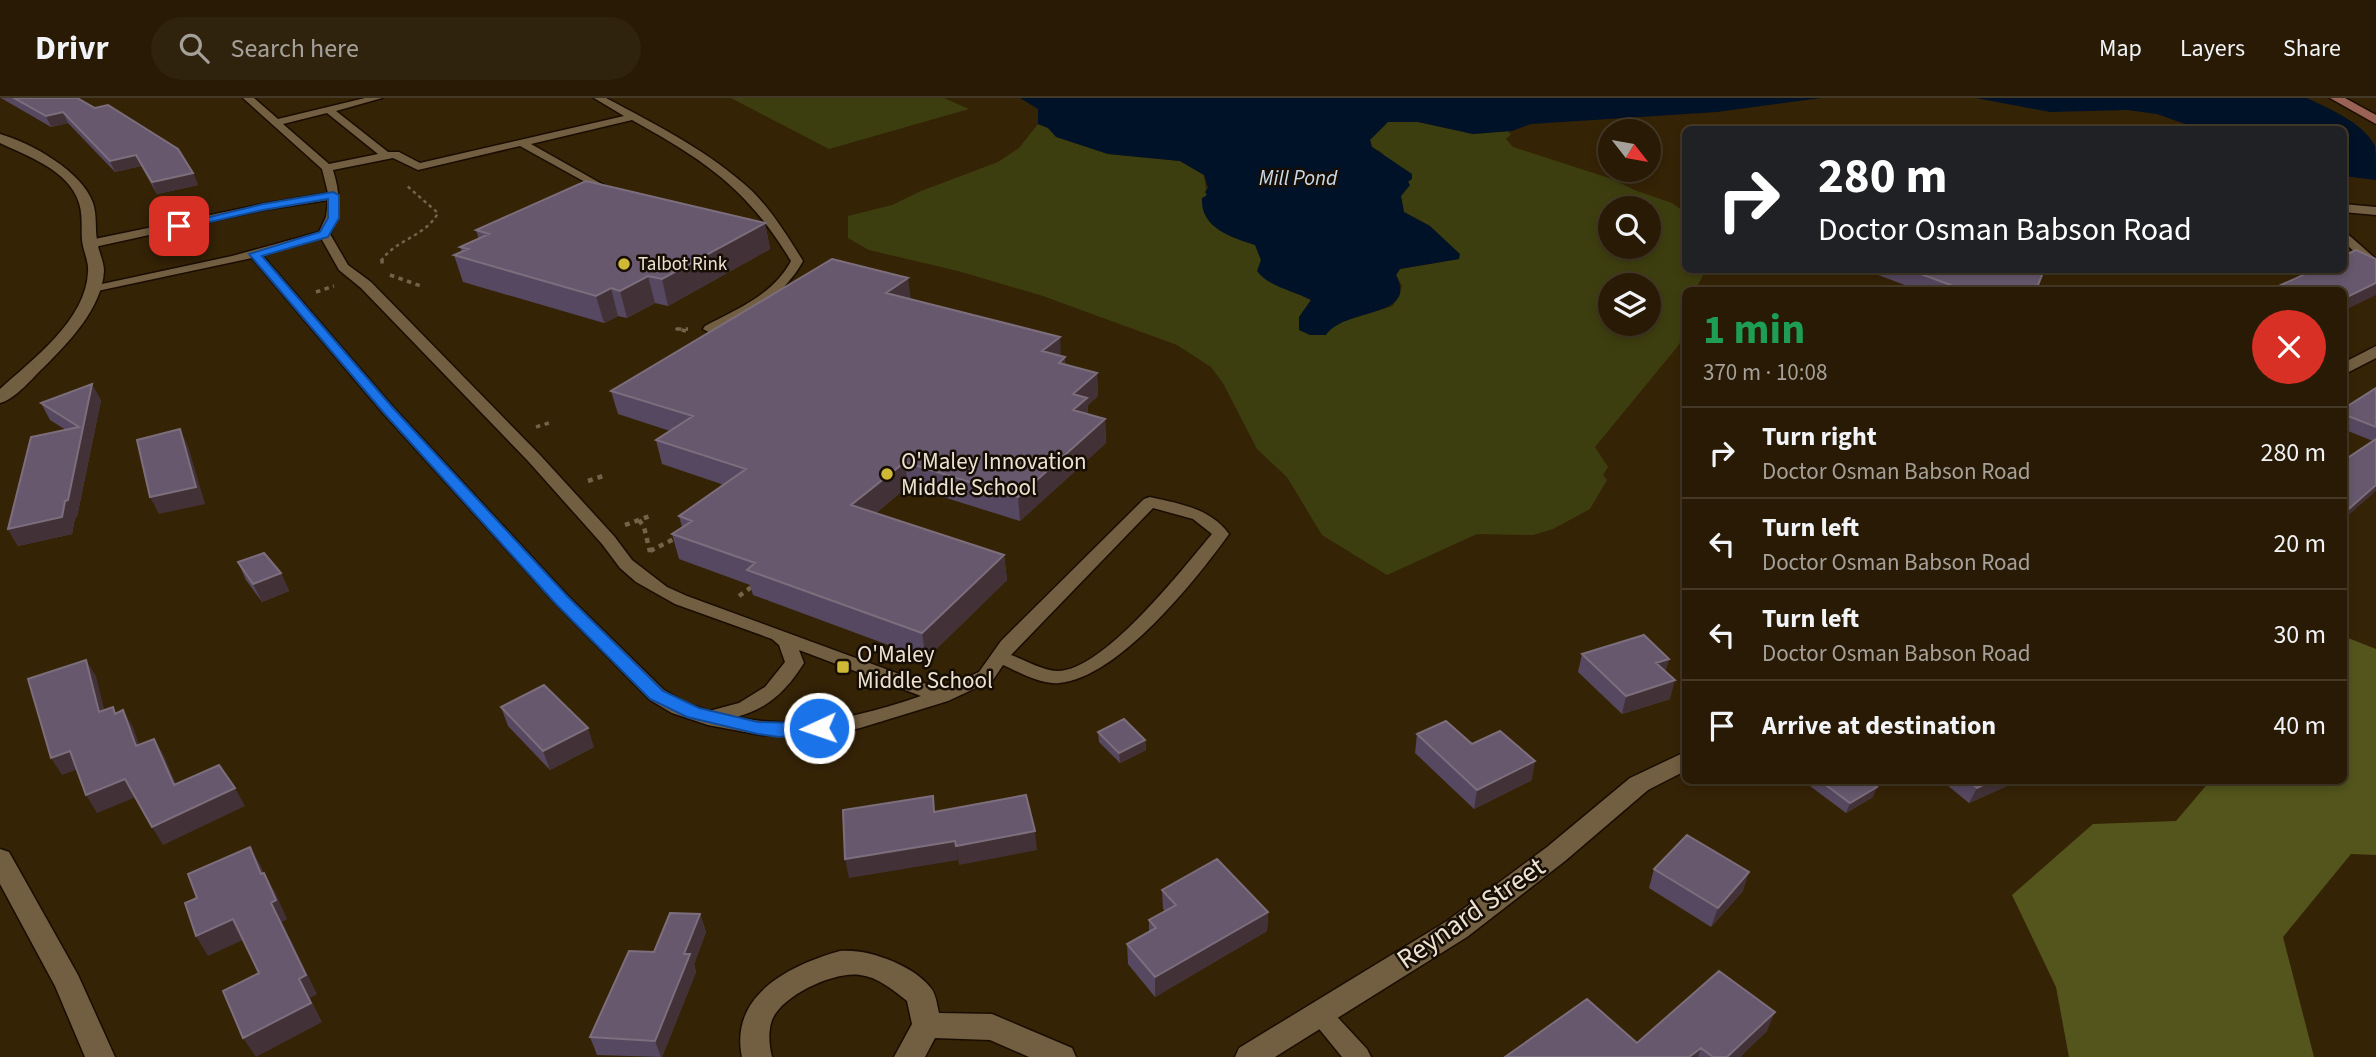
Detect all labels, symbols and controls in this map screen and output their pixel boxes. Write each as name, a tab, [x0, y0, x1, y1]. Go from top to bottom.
search box	[151, 17, 641, 80]
text: Drivr	[35, 25, 109, 72]
icon: search	[175, 29, 213, 67]
text: Search here	[231, 30, 359, 67]
text: Map	[2099, 31, 2142, 66]
text: Layers	[2180, 31, 2245, 66]
text: Share	[2283, 31, 2341, 66]
north arrow	[1598, 119, 1661, 182]
map controls	[1598, 119, 1661, 336]
text: 280 m	[1818, 142, 1947, 212]
icon: right	[1703, 154, 1794, 245]
water label: Mill Pond	[1259, 163, 1338, 193]
pin	[149, 196, 209, 256]
button: search	[1598, 196, 1661, 259]
icon: arrive	[160, 207, 198, 245]
text: Doctor Osman Babson Road	[1818, 207, 2192, 253]
place label: Talbot Rink	[638, 251, 728, 278]
marker: Talbot Rink	[616, 256, 632, 272]
button: layers	[1598, 273, 1661, 336]
text: 1 min	[1703, 300, 1805, 360]
button: close	[2252, 310, 2326, 384]
text: 370 m · 10:08	[1703, 356, 1827, 389]
text: Turn right	[1762, 418, 1877, 455]
icon: right	[1703, 434, 1741, 472]
text: 280 m	[2260, 434, 2326, 471]
place label: O'Maley Innovation Middle School	[901, 445, 1087, 504]
text: Doctor Osman Babson Road	[1762, 455, 2031, 488]
marker: O'Maley Innovation Middle School	[879, 466, 895, 482]
text: Turn left	[1762, 509, 1859, 546]
icon: left	[1703, 525, 1741, 563]
text: 20 m	[2273, 525, 2326, 562]
text: Doctor Osman Babson Road	[1762, 546, 2031, 579]
text: Turn left	[1762, 600, 1859, 637]
icon: left	[1703, 616, 1741, 654]
text: 30 m	[2273, 616, 2326, 653]
text: Doctor Osman Babson Road	[1762, 637, 2031, 670]
place label: O'Maley Middle School	[857, 638, 993, 697]
marker: O'Maley Middle School	[835, 659, 851, 675]
position arrow	[782, 691, 856, 765]
icon: arrive	[1703, 707, 1741, 745]
text: Arrive at destination	[1762, 707, 1996, 744]
text: 40 m	[2273, 707, 2326, 744]
street label: Reynard Street	[1389, 847, 1554, 979]

